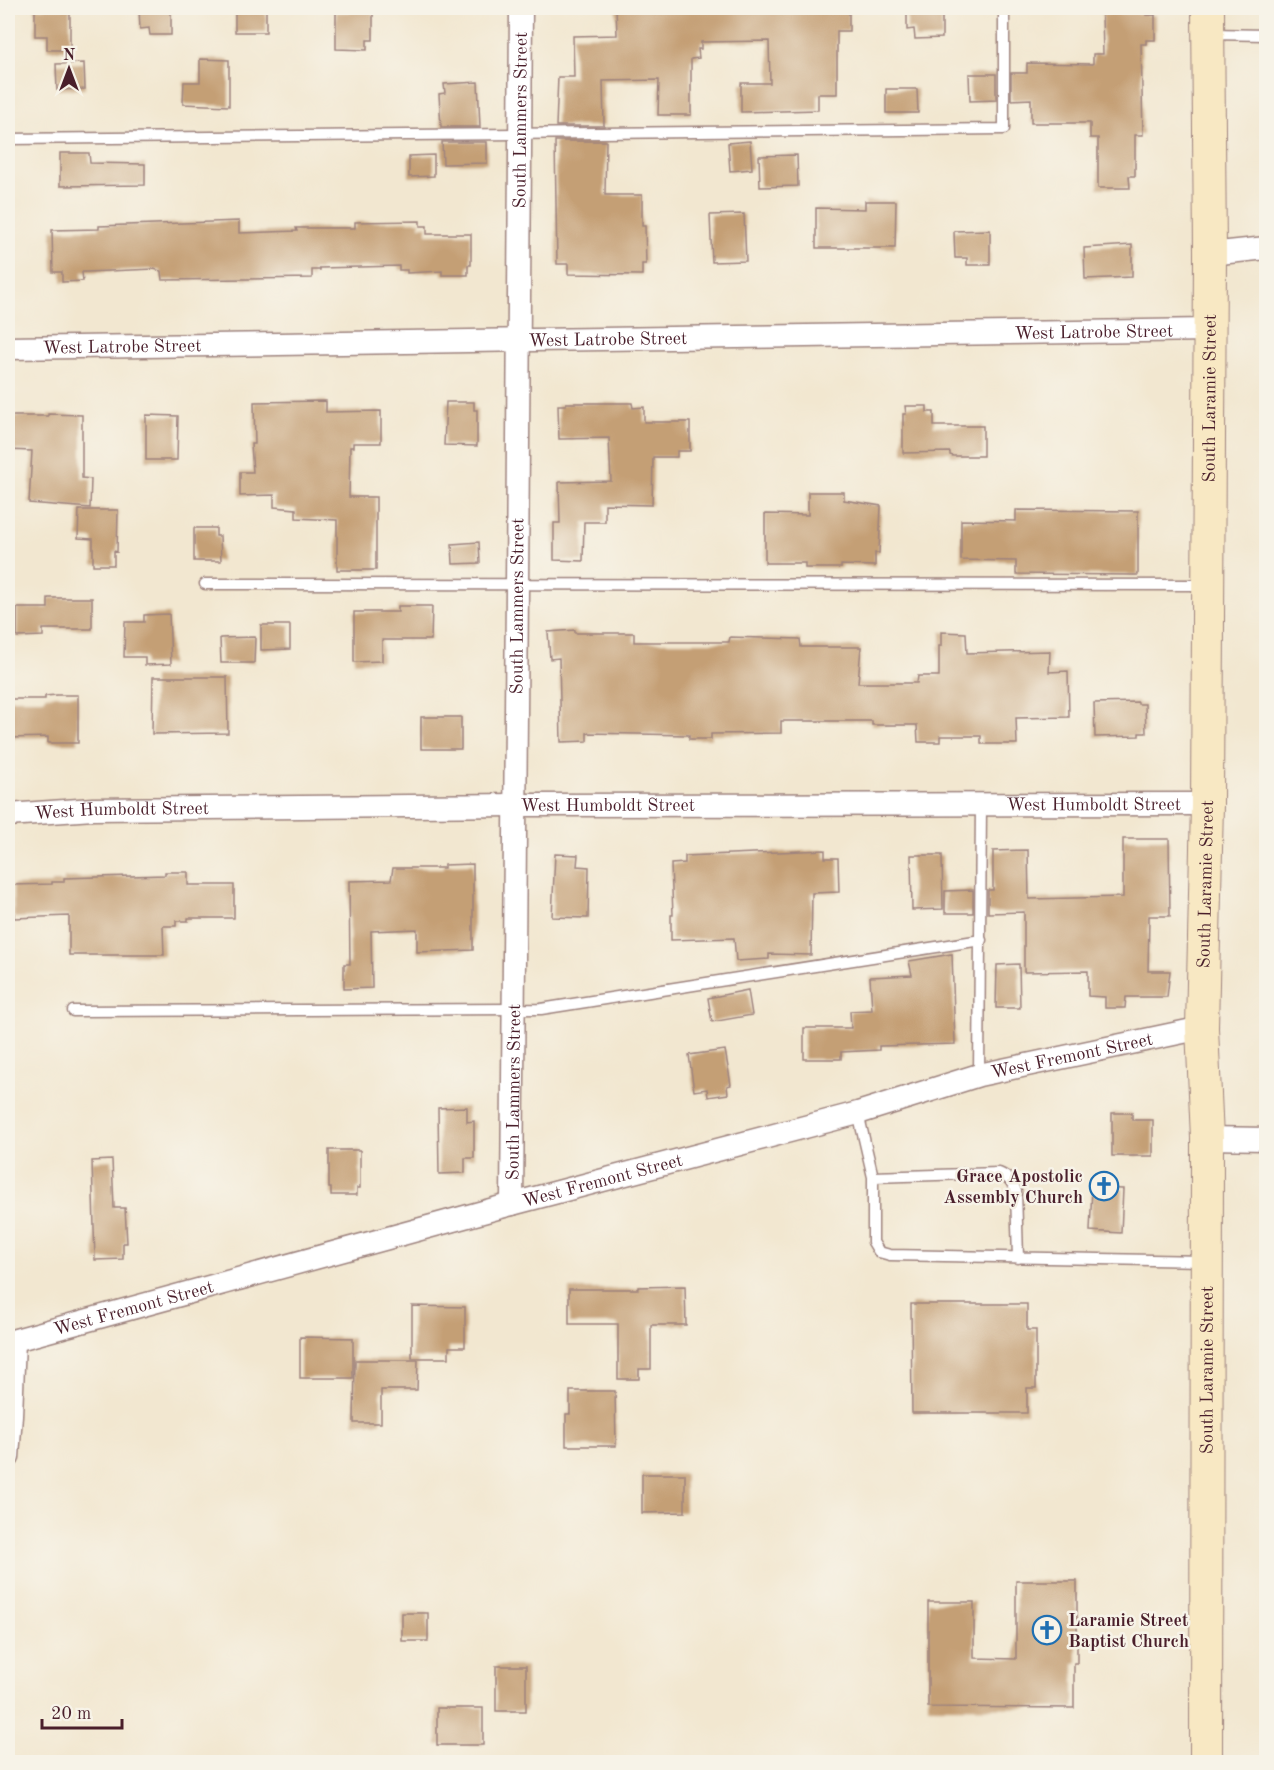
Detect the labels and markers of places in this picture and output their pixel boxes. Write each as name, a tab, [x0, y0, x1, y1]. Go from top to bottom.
place label: Grace Apostolic Assembly Church	[943, 1168, 1083, 1207]
church icon: Grace Apostolic Assembly Church	[1088, 1170, 1120, 1202]
place label: Laramie Street Baptist Church	[1068, 1612, 1189, 1651]
church icon: Laramie Street Baptist Church	[1031, 1614, 1063, 1646]

